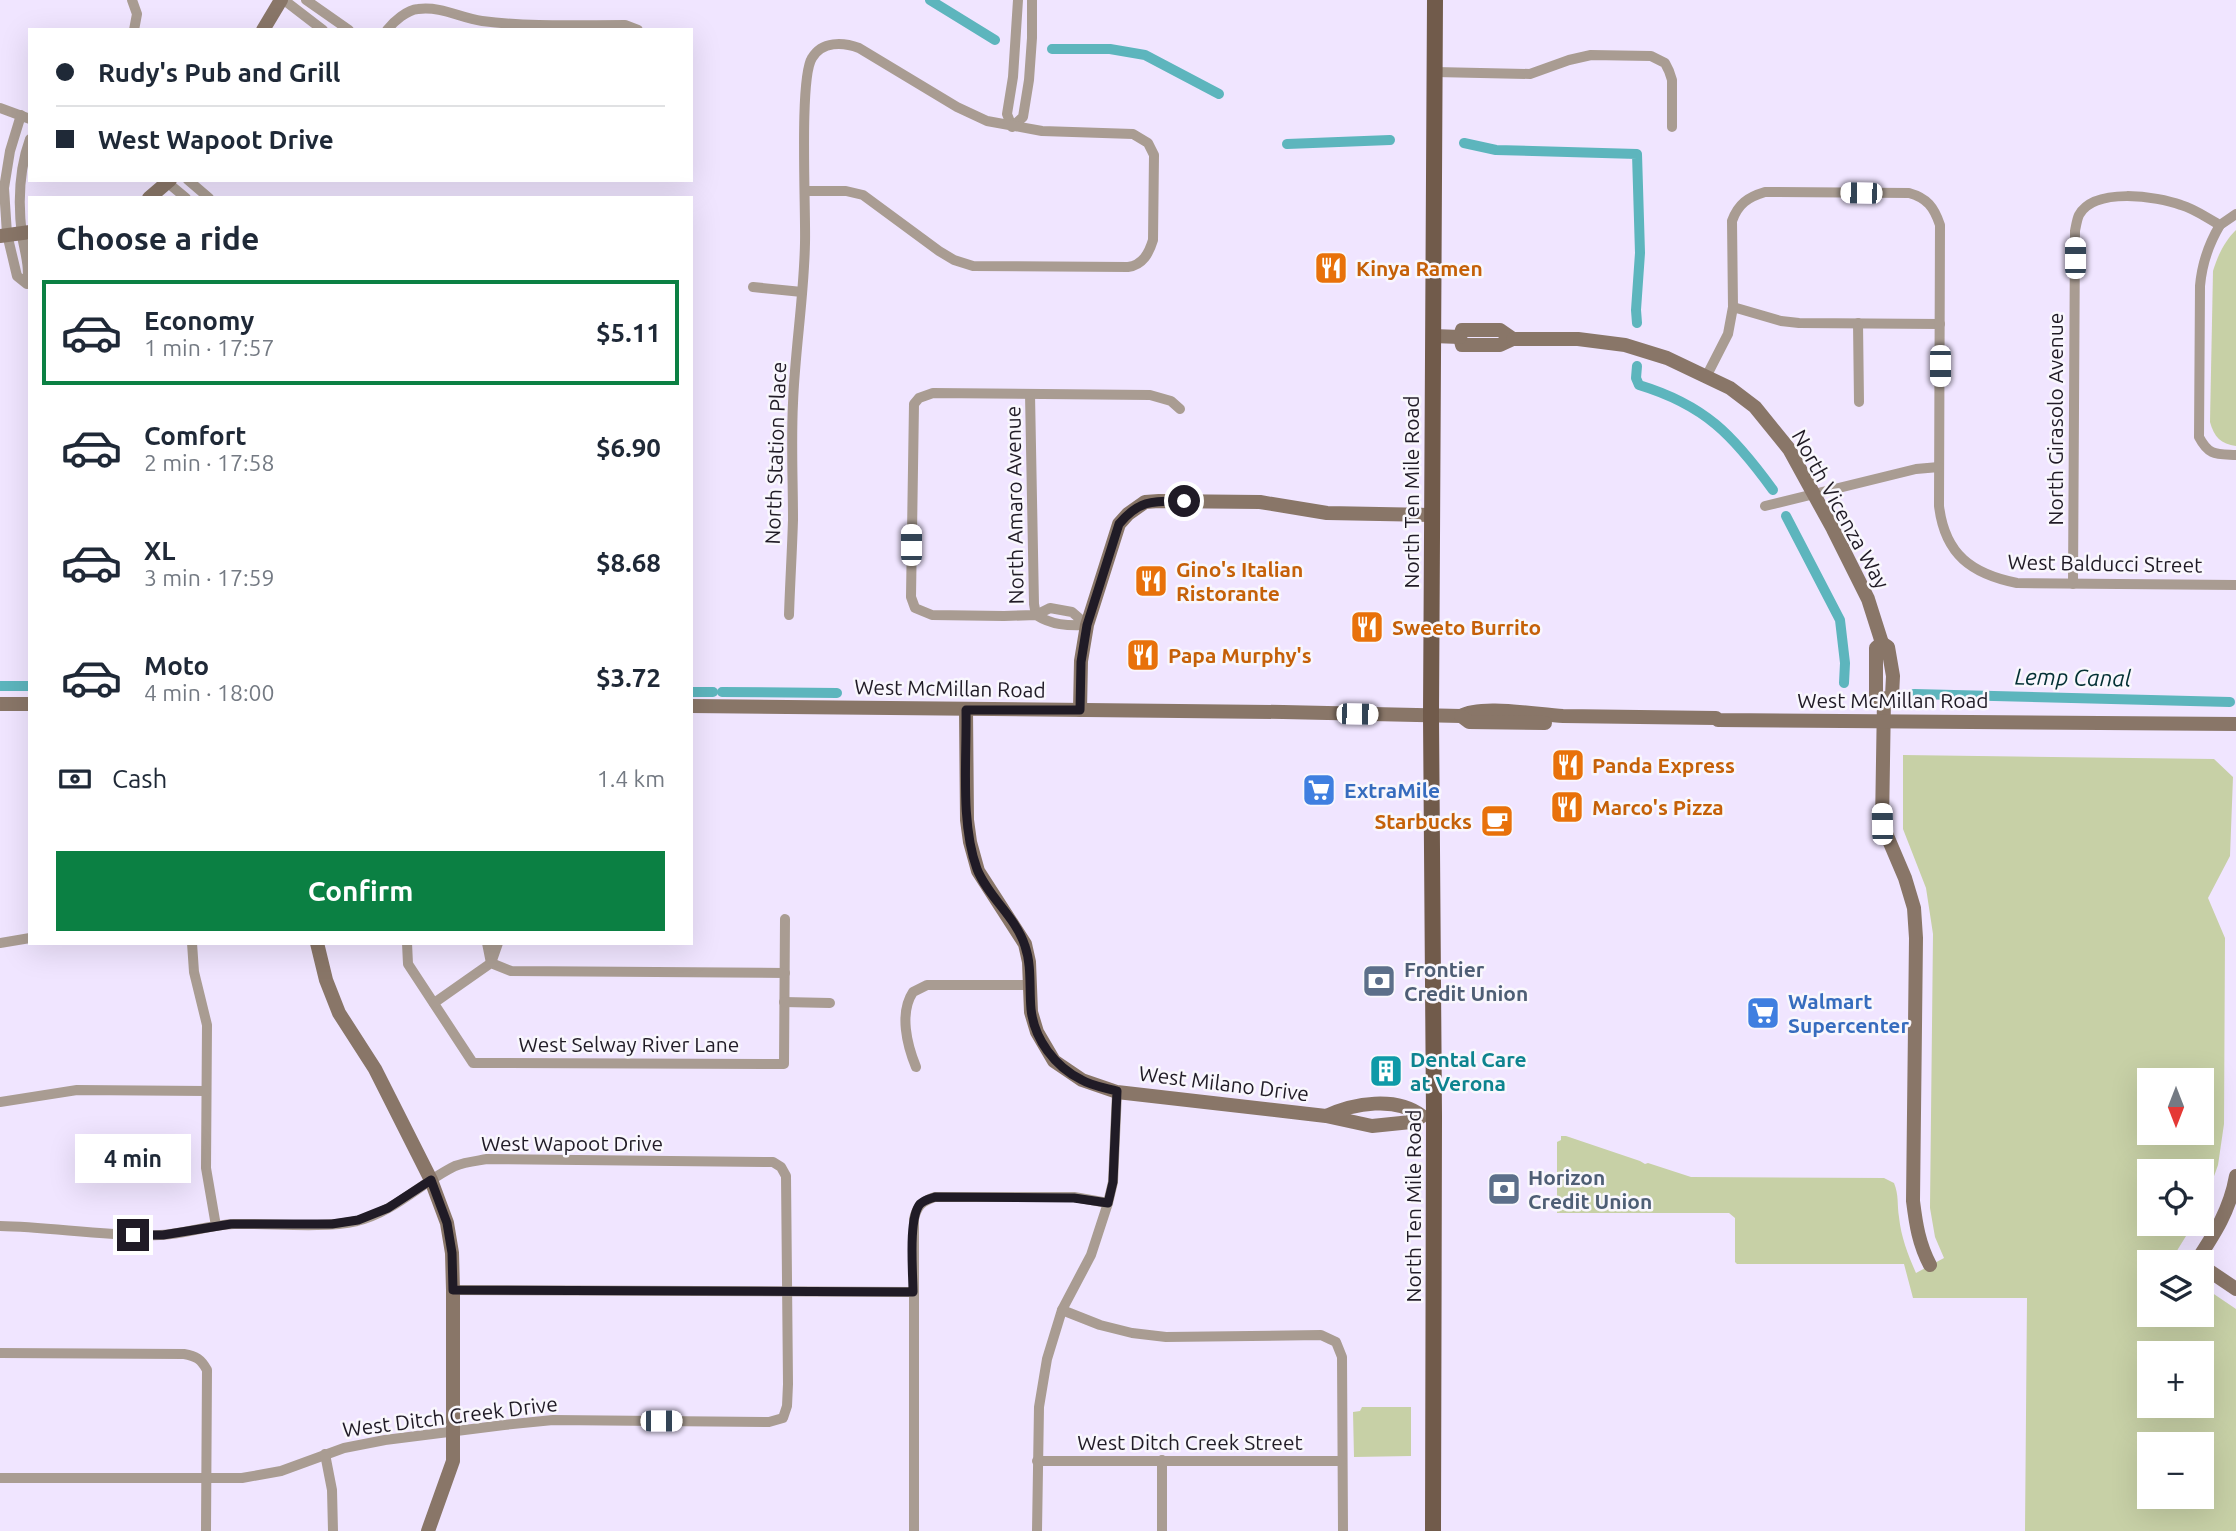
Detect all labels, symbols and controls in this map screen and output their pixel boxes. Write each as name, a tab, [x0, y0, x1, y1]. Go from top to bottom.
text: Rudy's Pub and Grill	[98, 58, 340, 87]
text: West Wapoot Drive	[98, 125, 334, 154]
car	[1840, 182, 1883, 204]
text: Choose a ride	[56, 220, 259, 256]
car	[2065, 237, 2086, 279]
restaurant icon: Kinya Ramen	[1312, 249, 1350, 287]
place label: Kinya Ramen	[1356, 256, 1483, 280]
icon: car	[60, 301, 123, 364]
text: Economy	[144, 306, 254, 335]
street label: North Girasolo Avenue	[2043, 313, 2067, 525]
text: $5.11	[596, 318, 661, 347]
text: 1 min · 17:57	[144, 335, 275, 360]
car	[1930, 345, 1951, 387]
street label: North Station Place	[760, 361, 790, 545]
street label: North Ten Mile Road	[1399, 395, 1423, 589]
street label: North Amaro Avenue	[1000, 405, 1028, 605]
icon: car	[60, 416, 123, 479]
text: Comfort	[144, 421, 247, 450]
street label: North Vicenza Way	[1787, 425, 1895, 593]
text: $6.90	[596, 433, 661, 462]
text: 2 min · 17:58	[144, 450, 275, 475]
route start	[1168, 485, 1200, 517]
car	[901, 524, 922, 566]
icon: car	[60, 531, 123, 594]
text: XL	[144, 536, 175, 565]
text: $8.68	[596, 548, 661, 577]
street label: West Balducci Street	[2007, 549, 2203, 577]
place label: Gino's Italian Ristorante	[1176, 557, 1303, 605]
restaurant icon: Gino's Italian Ristorante	[1132, 562, 1170, 600]
text: 3 min · 17:59	[144, 565, 275, 590]
restaurant icon: Sweeto Burrito	[1348, 608, 1386, 646]
place label: Sweeto Burrito	[1392, 615, 1541, 639]
restaurant icon: Papa Murphy's	[1124, 636, 1162, 674]
place label: Papa Murphy's	[1168, 643, 1312, 667]
icon: car	[60, 646, 123, 709]
text: Moto	[144, 651, 209, 680]
text: $3.72	[596, 663, 661, 692]
water label: Lemp Canal	[2014, 663, 2132, 691]
street label: West McMillan Road	[854, 674, 1046, 702]
text: 4 min · 18:00	[144, 680, 275, 705]
street label: West McMillan Road	[1797, 688, 1989, 712]
car	[1336, 703, 1379, 725]
restaurant icon: Panda Express	[1549, 746, 1587, 784]
place label: Panda Express	[1592, 753, 1735, 777]
icon: cash	[56, 760, 94, 798]
text: Cash	[112, 764, 167, 793]
text: 1.4 km	[597, 766, 665, 791]
supermarket icon: ExtraMile	[1300, 771, 1338, 809]
place label: ExtraMile	[1344, 778, 1440, 802]
restaurant icon: Marco's Pizza	[1548, 788, 1586, 826]
place label: Marco's Pizza	[1592, 795, 1724, 819]
cafe icon: Starbucks	[1478, 802, 1516, 840]
car	[1872, 803, 1893, 845]
place label: Starbucks	[1374, 809, 1472, 833]
button: Confirm	[56, 851, 665, 931]
place label: Frontier Credit Union	[1404, 957, 1528, 1005]
bank icon: Frontier Credit Union	[1360, 962, 1398, 1000]
place label: Walmart Supercenter	[1788, 989, 1909, 1037]
supermarket icon: Walmart Supercenter	[1744, 994, 1782, 1032]
street label: West Selway River Lane	[519, 1032, 739, 1056]
place label: Dental Care at Verona	[1410, 1047, 1527, 1095]
building icon: Dental Care at Verona	[1367, 1052, 1405, 1090]
street label: West Milano Drive	[1138, 1061, 1310, 1105]
north arrow	[2137, 1068, 2214, 1144]
map controls	[2137, 1068, 2214, 1509]
street label: North Ten Mile Road	[1401, 1109, 1425, 1303]
street label: West Wapoot Drive	[481, 1131, 663, 1155]
callout: 4 min	[75, 1134, 191, 1182]
text: 4 min	[104, 1146, 162, 1171]
button: locate	[2137, 1159, 2214, 1236]
place label: Horizon Credit Union	[1528, 1165, 1652, 1213]
bank icon: Horizon Credit Union	[1485, 1170, 1523, 1208]
route end	[117, 1219, 149, 1251]
button: layers	[2137, 1250, 2214, 1327]
button: +	[2137, 1341, 2214, 1418]
street label: West Ditch Creek Drive	[341, 1391, 559, 1441]
car	[641, 1411, 683, 1432]
street label: West Ditch Creek Street	[1077, 1430, 1303, 1454]
button: −	[2137, 1432, 2214, 1509]

